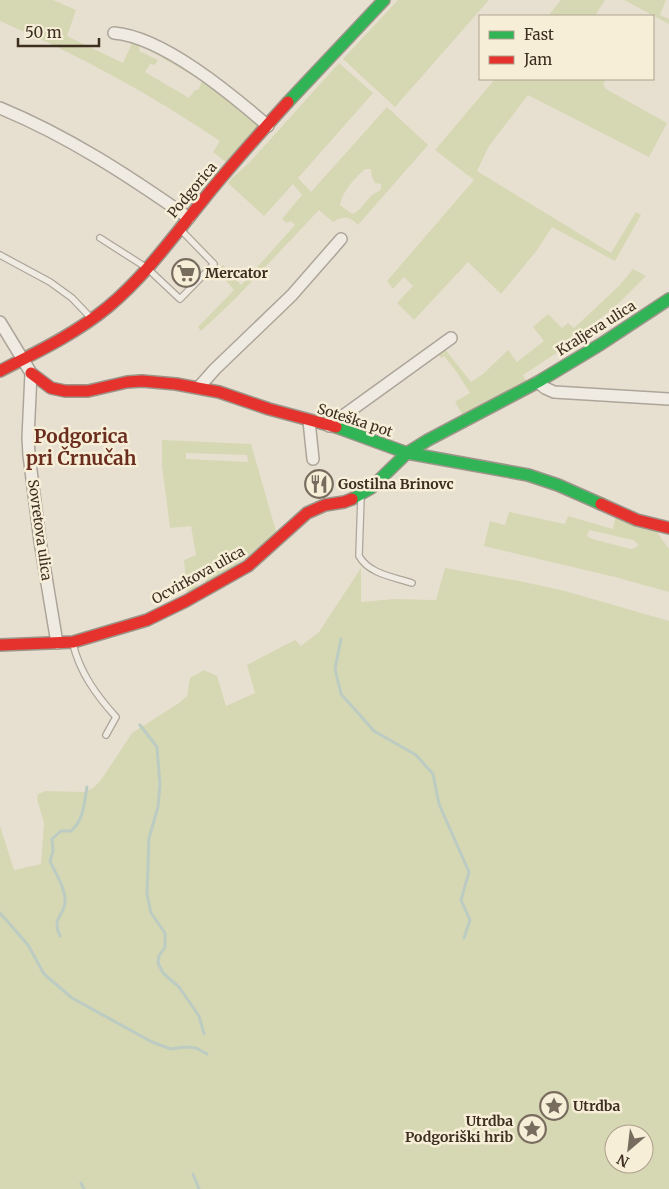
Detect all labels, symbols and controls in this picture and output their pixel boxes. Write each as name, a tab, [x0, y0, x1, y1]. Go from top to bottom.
scale bar	[18, 15, 99, 47]
legend	[479, 15, 654, 80]
text: 50 m	[25, 23, 62, 42]
text: Fast	[524, 25, 554, 44]
text: Jam	[523, 50, 552, 69]
street label: Podgorica	[163, 158, 221, 222]
supermarket icon: Mercator	[171, 258, 201, 288]
place label: Mercator	[205, 264, 268, 282]
street label: Kraljeva ulica	[553, 296, 639, 360]
street label: Soteška pot	[315, 399, 395, 441]
district label: Podgorica pri Črnučah	[26, 424, 137, 470]
restaurant icon: Gostilna Brinovc	[304, 469, 334, 499]
place label: Gostilna Brinovc	[338, 475, 454, 493]
street label: Sovretova ulica	[24, 478, 56, 582]
street label: Ocvirkova ulica	[148, 542, 248, 608]
place icon: Utrdba	[539, 1091, 569, 1121]
place label: Utrdba	[573, 1097, 620, 1115]
place label: Utrdba Podgoriški hrib	[405, 1112, 513, 1146]
place icon: Utrdba Podgoriški hrib	[517, 1114, 547, 1144]
north arrow	[604, 1124, 654, 1174]
text: N	[614, 1150, 632, 1171]

